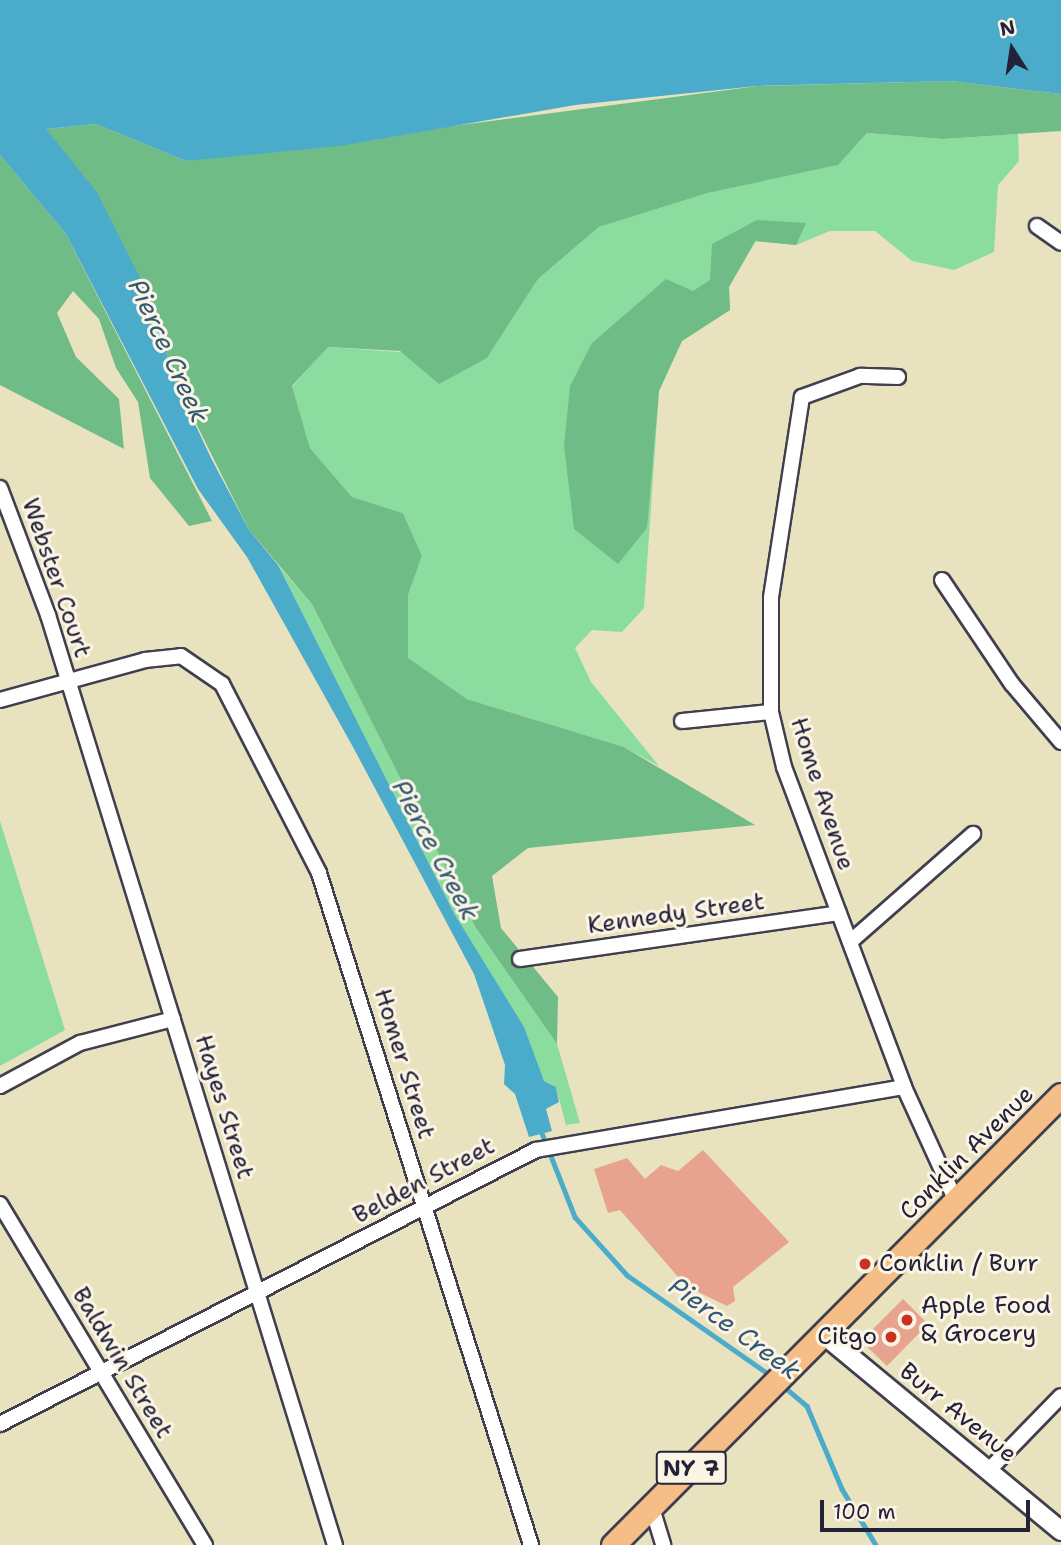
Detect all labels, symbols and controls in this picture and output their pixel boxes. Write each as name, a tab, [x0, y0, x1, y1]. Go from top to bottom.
north arrow	[977, 14, 1047, 84]
text: N	[998, 14, 1017, 42]
water label: Pierce Creek	[122, 274, 216, 428]
street label: Webster Court	[15, 494, 97, 662]
street label: Home Avenue	[784, 714, 860, 874]
water label: Pierce Creek	[386, 774, 486, 926]
street label: Kennedy Street	[586, 887, 766, 941]
street label: Homer Street	[367, 985, 441, 1143]
street label: Hayes Street	[188, 1031, 260, 1183]
street label: Conklin Avenue	[894, 1080, 1040, 1226]
street label: Belden Street	[348, 1132, 500, 1230]
place label: Conklin / Burr	[879, 1250, 1039, 1278]
marker: Conklin / Burr	[857, 1256, 873, 1272]
water label: Pierce Creek	[663, 1270, 807, 1386]
street label: Baldwin Street	[66, 1282, 178, 1444]
place label: Apple Food & Grocery	[921, 1292, 1051, 1348]
marker: Apple Food & Grocery	[899, 1312, 915, 1328]
place label: Citgo	[817, 1323, 877, 1351]
marker: Citgo	[883, 1329, 899, 1345]
street label: Burr Avenue	[894, 1357, 1022, 1469]
road number: NY 7	[654, 1448, 728, 1488]
scale bar	[823, 1486, 1033, 1530]
text: 100 m	[833, 1498, 896, 1526]

